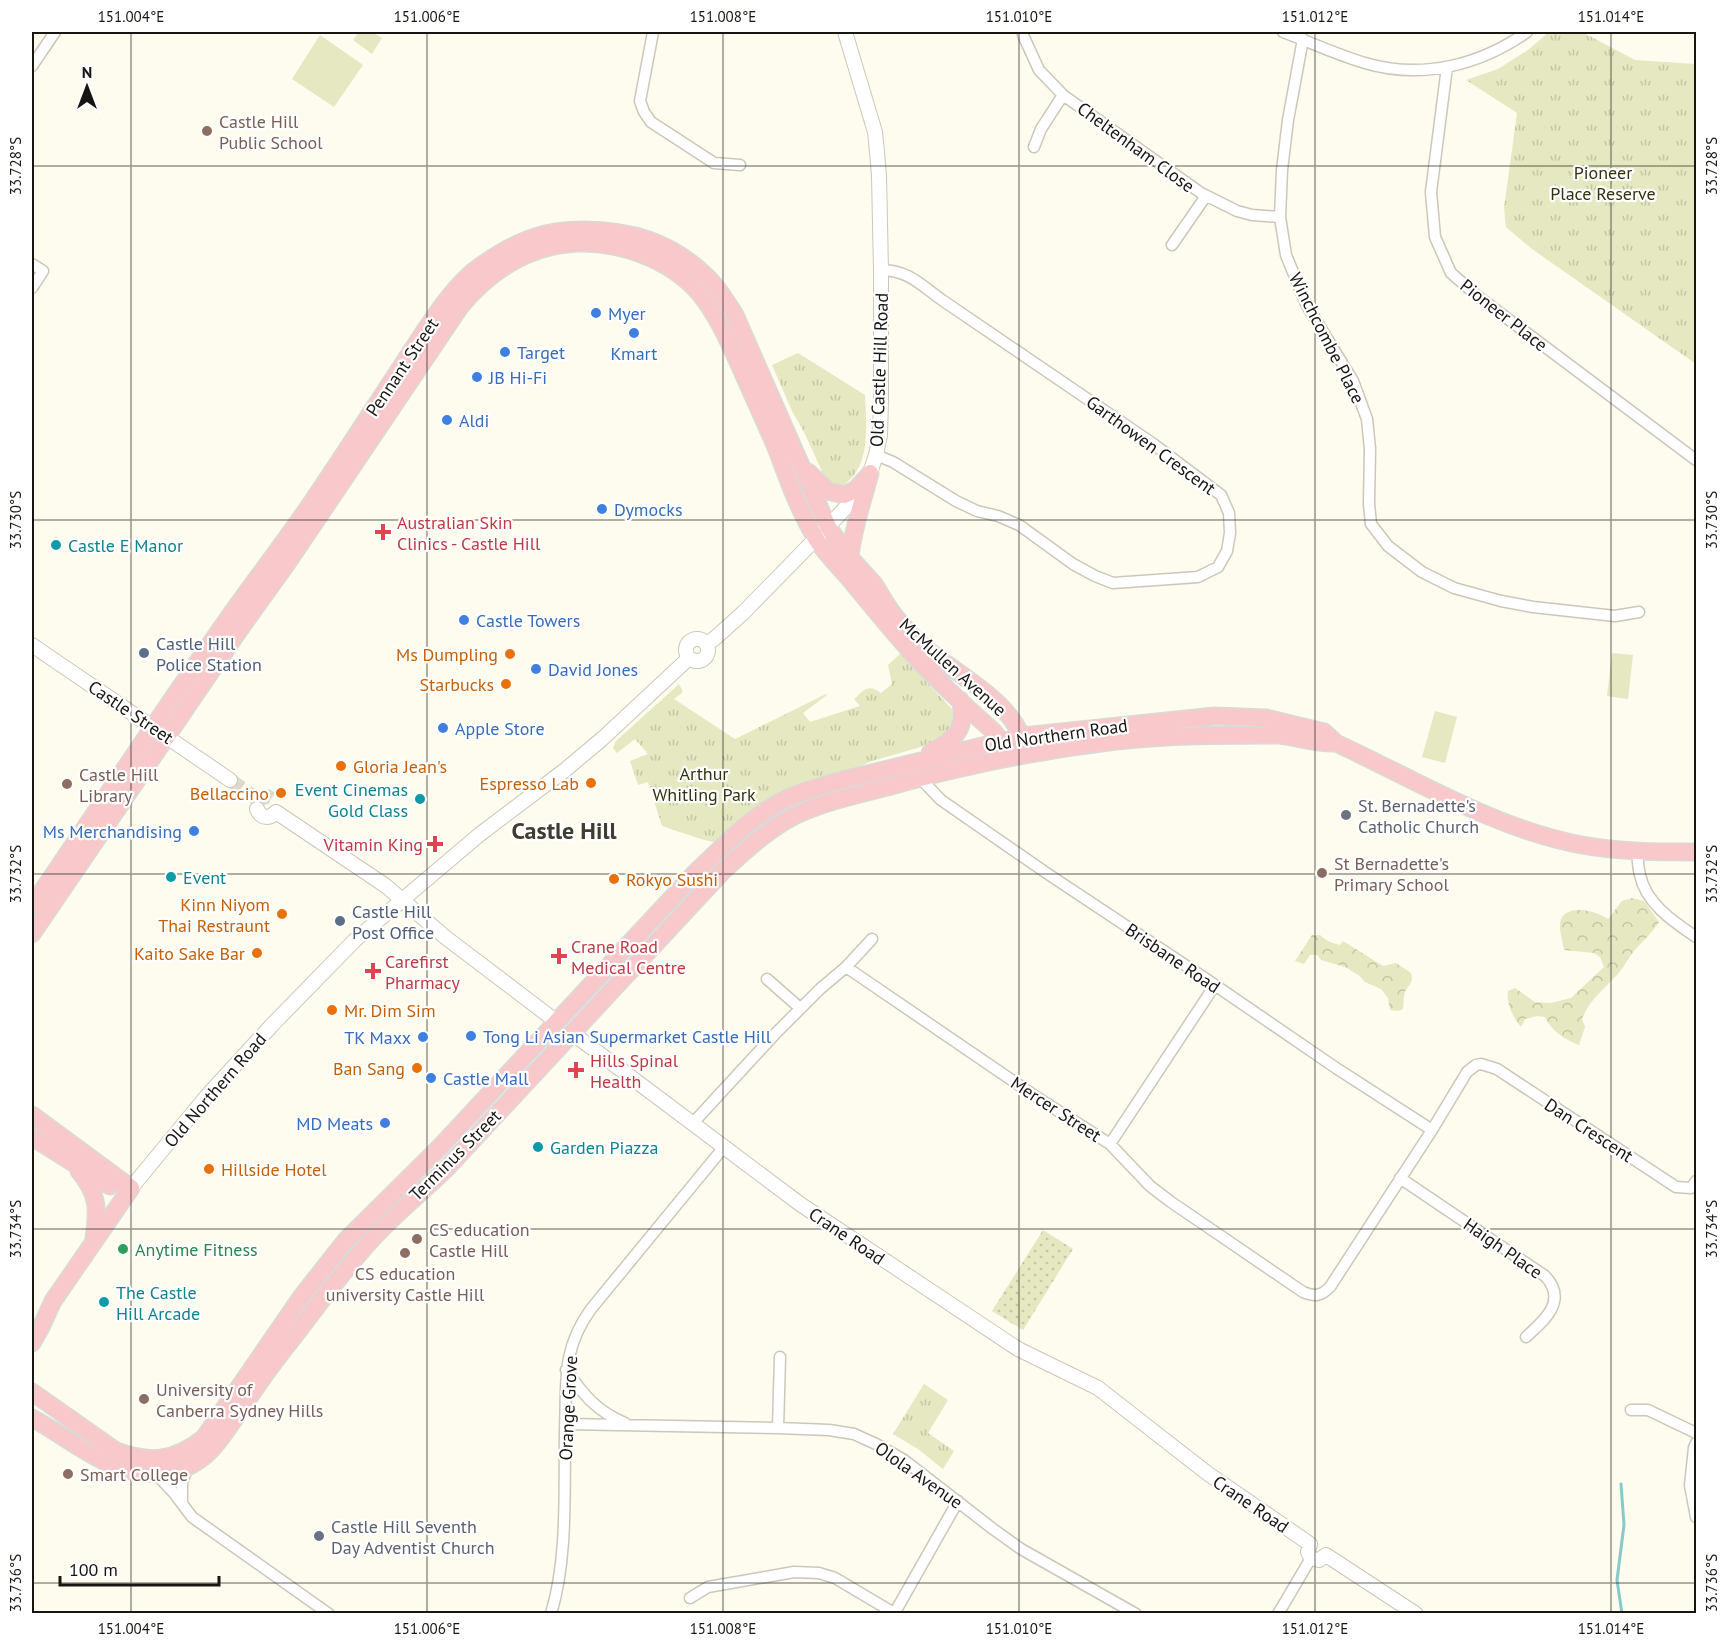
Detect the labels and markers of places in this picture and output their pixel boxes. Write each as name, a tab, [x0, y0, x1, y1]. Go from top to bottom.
place label: Castle Hill Public School	[219, 110, 323, 154]
marker: Castle Hill Public School	[200, 124, 214, 138]
place label: Myer	[608, 302, 646, 325]
marker: Myer	[589, 306, 603, 320]
marker: Kmart	[627, 326, 641, 340]
place label: Target	[517, 341, 565, 364]
place label: Kmart	[611, 342, 657, 365]
marker: Target	[498, 345, 512, 359]
place label: JB Hi-Fi	[488, 366, 547, 389]
marker: JB Hi-Fi	[470, 370, 484, 384]
place label: Aldi	[459, 409, 489, 432]
marker: Aldi	[440, 413, 454, 427]
place label: Dymocks	[614, 498, 682, 521]
marker: Dymocks	[595, 502, 609, 516]
place label: Australian Skin Clinics - Castle Hill	[397, 511, 541, 555]
marker: Australian Skin Clinics - Castle Hill	[374, 523, 392, 541]
place label: Castle E Manor	[68, 534, 183, 557]
marker: Castle E Manor	[49, 538, 63, 552]
place label: Castle Towers	[476, 609, 580, 632]
marker: Castle Towers	[457, 613, 471, 627]
place label: Castle Hill Police Station	[156, 632, 262, 676]
place label: Ms Dumpling	[396, 643, 498, 666]
marker: Castle Hill Police Station	[137, 646, 151, 660]
marker: Ms Dumpling	[503, 647, 517, 661]
place label: David Jones	[548, 658, 638, 681]
marker: David Jones	[529, 662, 543, 676]
place label: Starbucks	[420, 673, 494, 696]
marker: Starbucks	[499, 677, 513, 691]
place label: Apple Store	[455, 717, 545, 740]
marker: Apple Store	[436, 721, 450, 735]
place label: Gloria Jean's	[353, 755, 447, 778]
marker: Gloria Jean's	[334, 759, 348, 773]
place label: Castle Hill Library	[79, 763, 159, 807]
place label: Espresso Lab	[480, 772, 579, 795]
marker: Espresso Lab	[584, 776, 598, 790]
marker: Castle Hill Library	[60, 777, 74, 791]
place label: Event Cinemas Gold Class	[295, 778, 408, 822]
place label: Bellaccino	[190, 782, 269, 805]
marker: Bellaccino	[274, 786, 288, 800]
marker: Event Cinemas Gold Class	[413, 792, 427, 806]
place label: St. Bernadette's Catholic Church	[1358, 794, 1479, 838]
marker: St. Bernadette's Catholic Church	[1339, 808, 1353, 822]
place label: Ms Merchandising	[43, 820, 182, 843]
marker: Ms Merchandising	[187, 824, 201, 838]
place label: Vitamin King	[323, 833, 423, 856]
marker: Vitamin King	[428, 837, 442, 851]
place label: St Bernadette's Primary School	[1334, 852, 1449, 896]
place label: Event	[183, 866, 226, 889]
marker: St Bernadette's Primary School	[1315, 866, 1329, 880]
place label: Rokyo Sushi	[626, 868, 718, 891]
marker: Event	[164, 870, 178, 884]
marker: Rokyo Sushi	[607, 872, 621, 886]
place label: Kinn Niyom Thai Restraunt	[158, 893, 270, 937]
place label: Castle Hill Post Office	[352, 900, 434, 944]
marker: Kinn Niyom Thai Restraunt	[275, 907, 289, 921]
marker: Castle Hill Post Office	[333, 914, 347, 928]
place label: Crane Road Medical Centre	[571, 935, 686, 979]
place label: Kaito Sake Bar	[134, 942, 245, 965]
marker: Kaito Sake Bar	[250, 946, 264, 960]
marker: Crane Road Medical Centre	[552, 949, 566, 963]
place label: Carefirst Pharmacy	[385, 950, 460, 994]
marker: Carefirst Pharmacy	[366, 964, 380, 978]
place label: Mr. Dim Sim	[344, 999, 436, 1022]
marker: Mr. Dim Sim	[325, 1003, 339, 1017]
place label: Tong Li Asian Supermarket Castle Hill	[483, 1025, 772, 1048]
place label: TK Maxx	[344, 1026, 411, 1049]
marker: Tong Li Asian Supermarket Castle Hill	[464, 1029, 478, 1043]
marker: TK Maxx	[416, 1030, 430, 1044]
place label: Hills Spinal Health	[590, 1049, 679, 1093]
place label: Ban Sang	[333, 1057, 405, 1080]
marker: Ban Sang	[410, 1061, 424, 1075]
marker: Hills Spinal Health	[567, 1061, 585, 1079]
place label: Castle Mall	[443, 1067, 529, 1090]
marker: Castle Mall	[424, 1071, 438, 1085]
place label: MD Meats	[296, 1112, 373, 1135]
marker: MD Meats	[378, 1116, 392, 1130]
place label: Garden Piazza	[550, 1136, 658, 1159]
marker: Garden Piazza	[531, 1140, 545, 1154]
place label: Hillside Hotel	[221, 1158, 327, 1181]
marker: Hillside Hotel	[202, 1162, 216, 1176]
place label: CS education Castle Hill	[429, 1218, 530, 1262]
marker: CS education Castle Hill	[410, 1232, 424, 1246]
place label: Anytime Fitness	[135, 1238, 258, 1261]
marker: Anytime Fitness	[116, 1242, 130, 1256]
marker: CS education university Castle Hill	[398, 1246, 412, 1260]
place label: CS education university Castle Hill	[326, 1262, 485, 1306]
place label: The Castle Hill Arcade	[116, 1281, 200, 1325]
marker: The Castle Hill Arcade	[97, 1295, 111, 1309]
place label: University of Canberra Sydney Hills	[156, 1378, 323, 1422]
marker: University of Canberra Sydney Hills	[137, 1392, 151, 1406]
place label: Smart College	[80, 1463, 188, 1486]
marker: Smart College	[61, 1467, 75, 1481]
place label: Castle Hill Seventh Day Adventist Church	[331, 1515, 495, 1559]
marker: Castle Hill Seventh Day Adventist Church	[312, 1529, 326, 1543]

